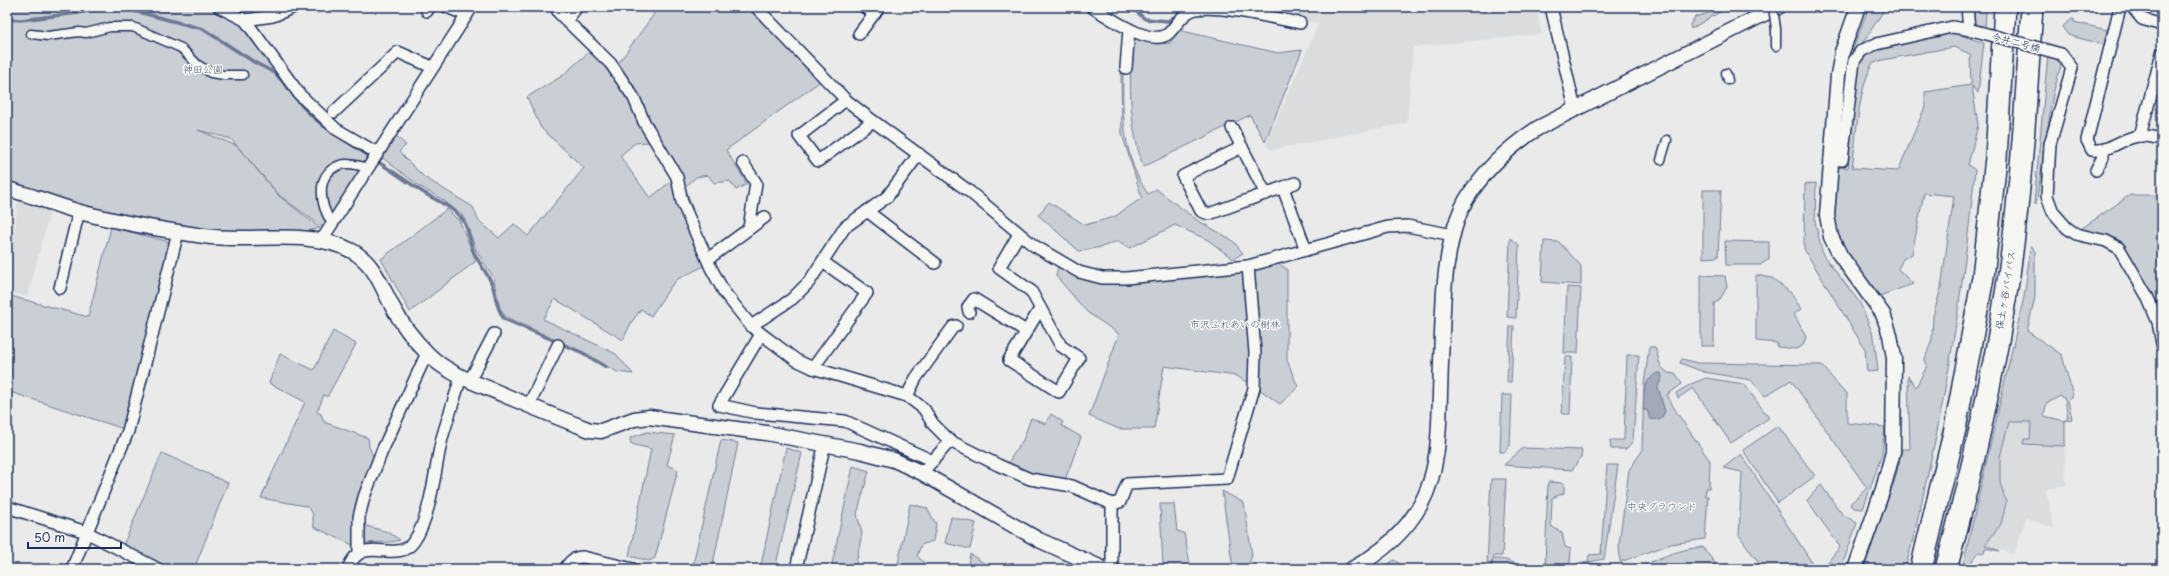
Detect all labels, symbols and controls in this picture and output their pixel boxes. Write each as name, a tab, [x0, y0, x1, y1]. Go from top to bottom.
street label: 今井二号橋	[1990, 28, 2042, 55]
park label: 神田公園	[183, 61, 223, 76]
street label: 保土ヶ谷バイパス	[1991, 249, 2018, 331]
park label: 市沢ふれあいの樹林	[1190, 316, 1280, 331]
park label: 中央グラウンド	[1627, 498, 1697, 513]
scale bar	[28, 524, 121, 550]
text: 50 m	[34, 528, 65, 546]

